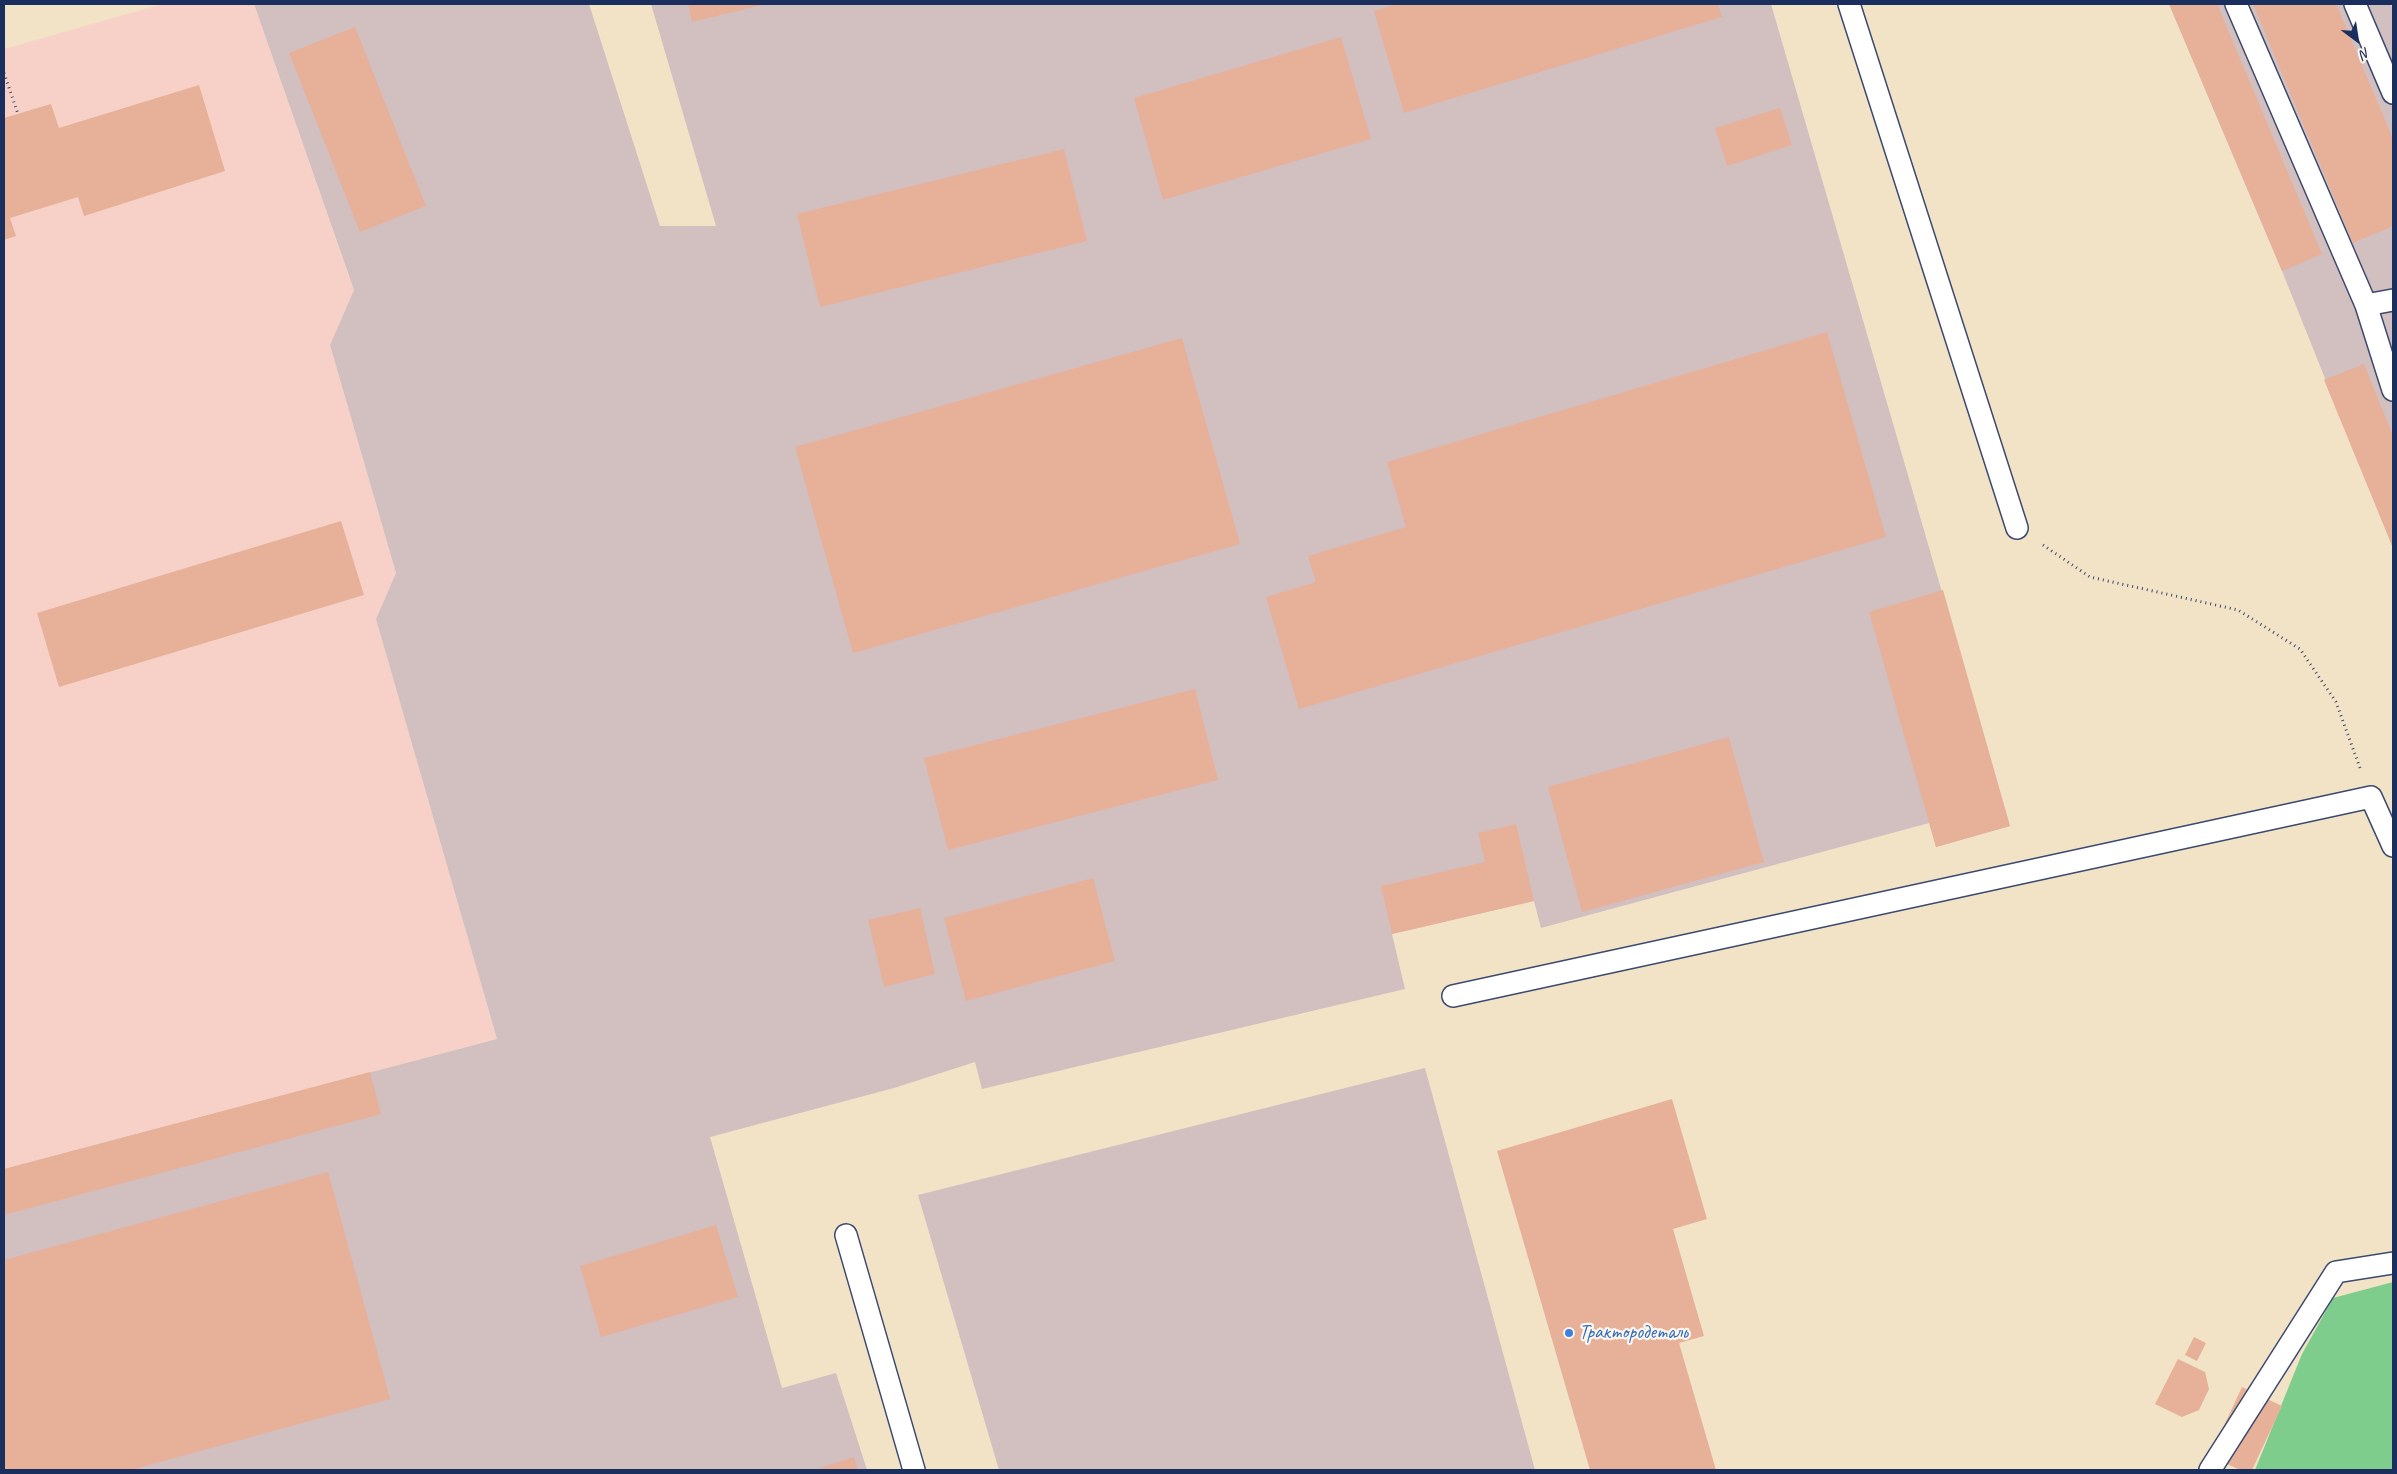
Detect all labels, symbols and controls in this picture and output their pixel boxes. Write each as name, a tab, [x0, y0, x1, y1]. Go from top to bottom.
north arrow	[2332, 15, 2382, 65]
text: N	[2357, 44, 2373, 63]
place label: Трактородеталь	[1579, 1321, 1688, 1345]
marker: Трактородеталь	[1563, 1327, 1575, 1339]

